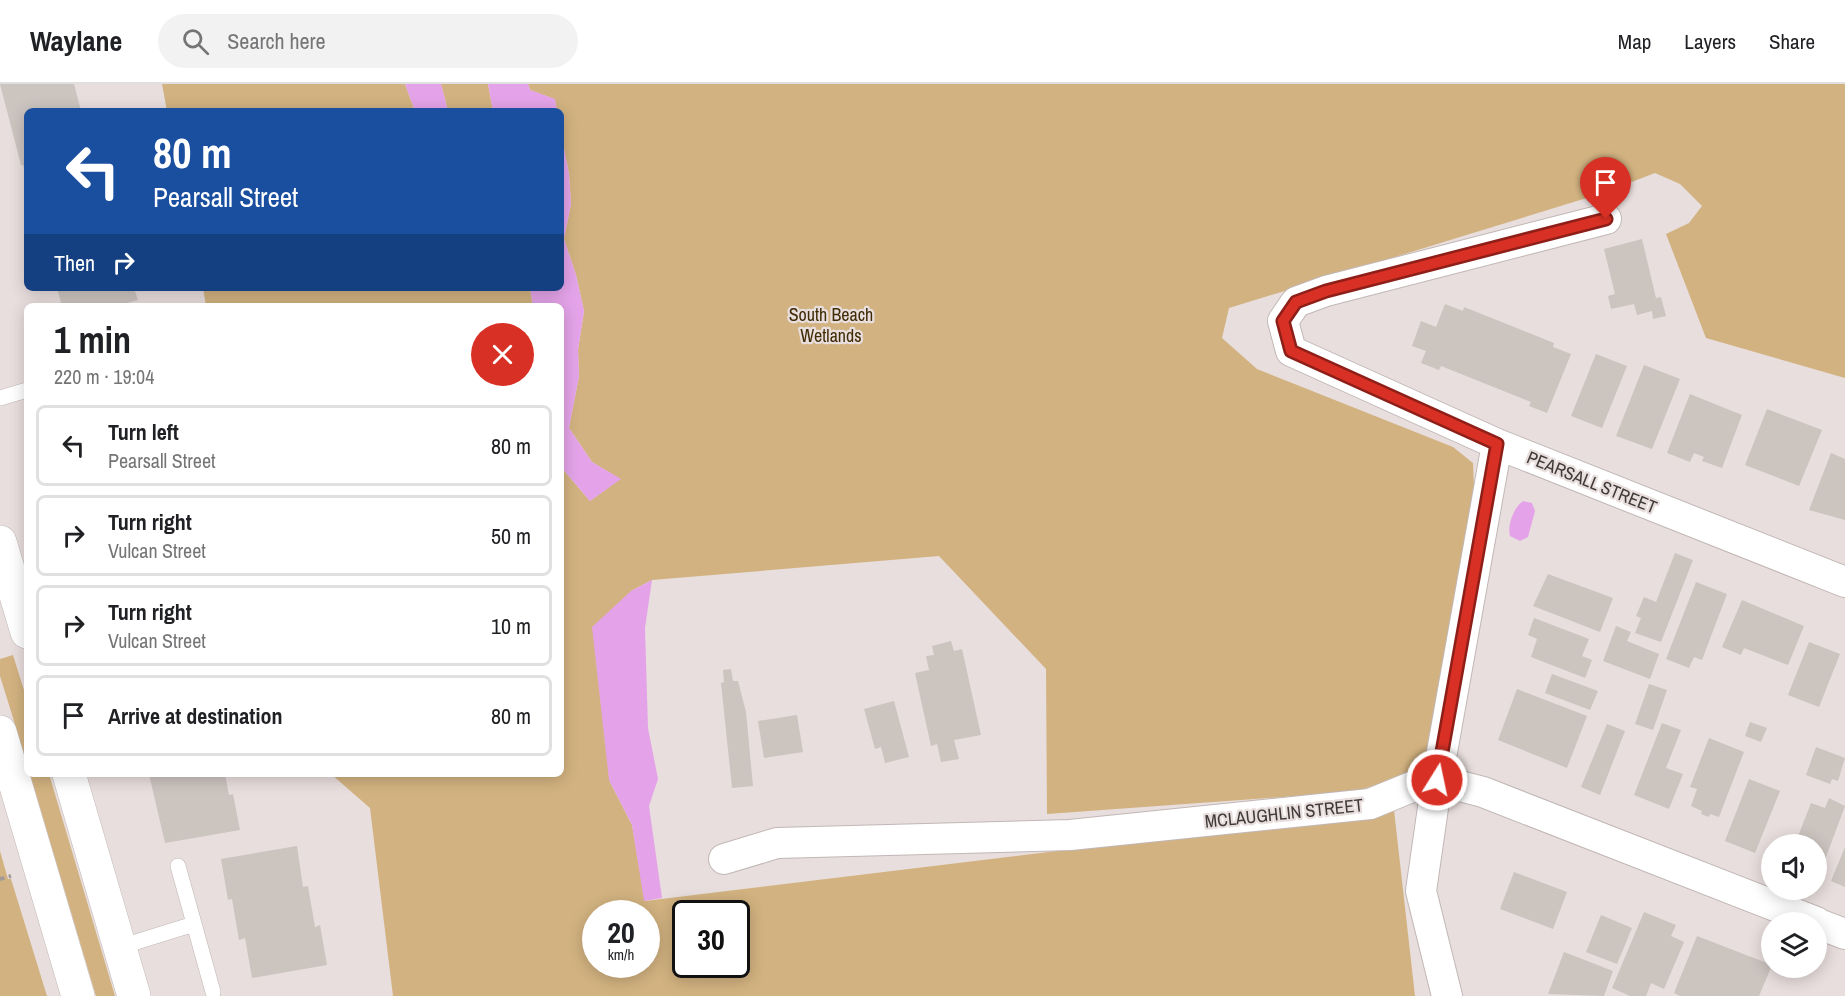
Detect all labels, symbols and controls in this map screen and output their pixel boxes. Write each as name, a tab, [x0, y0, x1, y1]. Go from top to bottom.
search box	[158, 14, 578, 68]
text: Waylane	[30, 22, 122, 60]
icon: search	[179, 25, 212, 58]
text: Search here	[227, 26, 326, 56]
text: Map	[1618, 27, 1651, 56]
text: Layers	[1684, 27, 1736, 56]
text: Share	[1769, 27, 1815, 56]
text: 80 m	[153, 125, 232, 181]
icon: left	[54, 132, 132, 210]
pin	[1580, 157, 1631, 219]
icon: arrive	[1589, 166, 1622, 199]
text: Pearsall Street	[153, 179, 298, 215]
icon: right	[107, 246, 140, 279]
text: Then	[54, 248, 95, 278]
park label: South Beach Wetlands	[789, 302, 873, 348]
text: 1 min	[54, 316, 131, 364]
button: close	[471, 323, 534, 386]
text: 220 m · 19:04	[54, 363, 154, 390]
text: Turn left	[108, 417, 179, 447]
icon: left	[57, 429, 90, 462]
text: 80 m	[491, 431, 531, 461]
street label: PEARSALL STREET	[1523, 445, 1661, 519]
text: Pearsall Street	[108, 447, 216, 474]
text: Turn right	[108, 507, 192, 537]
icon: right	[57, 519, 90, 552]
text: 50 m	[491, 521, 531, 551]
text: Vulcan Street	[108, 537, 206, 564]
text: Turn right	[108, 597, 192, 627]
icon: right	[57, 609, 90, 642]
text: 10 m	[491, 611, 531, 641]
text: Vulcan Street	[108, 627, 206, 654]
icon: arrive	[57, 699, 90, 732]
text: Arrive at destination	[108, 701, 282, 731]
text: 80 m	[491, 701, 531, 731]
position arrow	[1405, 748, 1469, 812]
street label: MCLAUGHLIN STREET	[1204, 792, 1364, 834]
map controls	[1761, 834, 1827, 978]
button: sound	[1761, 834, 1827, 900]
speed limit sign: 30	[672, 900, 750, 978]
text: 20	[607, 912, 635, 952]
button: layers	[1761, 912, 1827, 978]
text: km/h	[608, 944, 634, 965]

